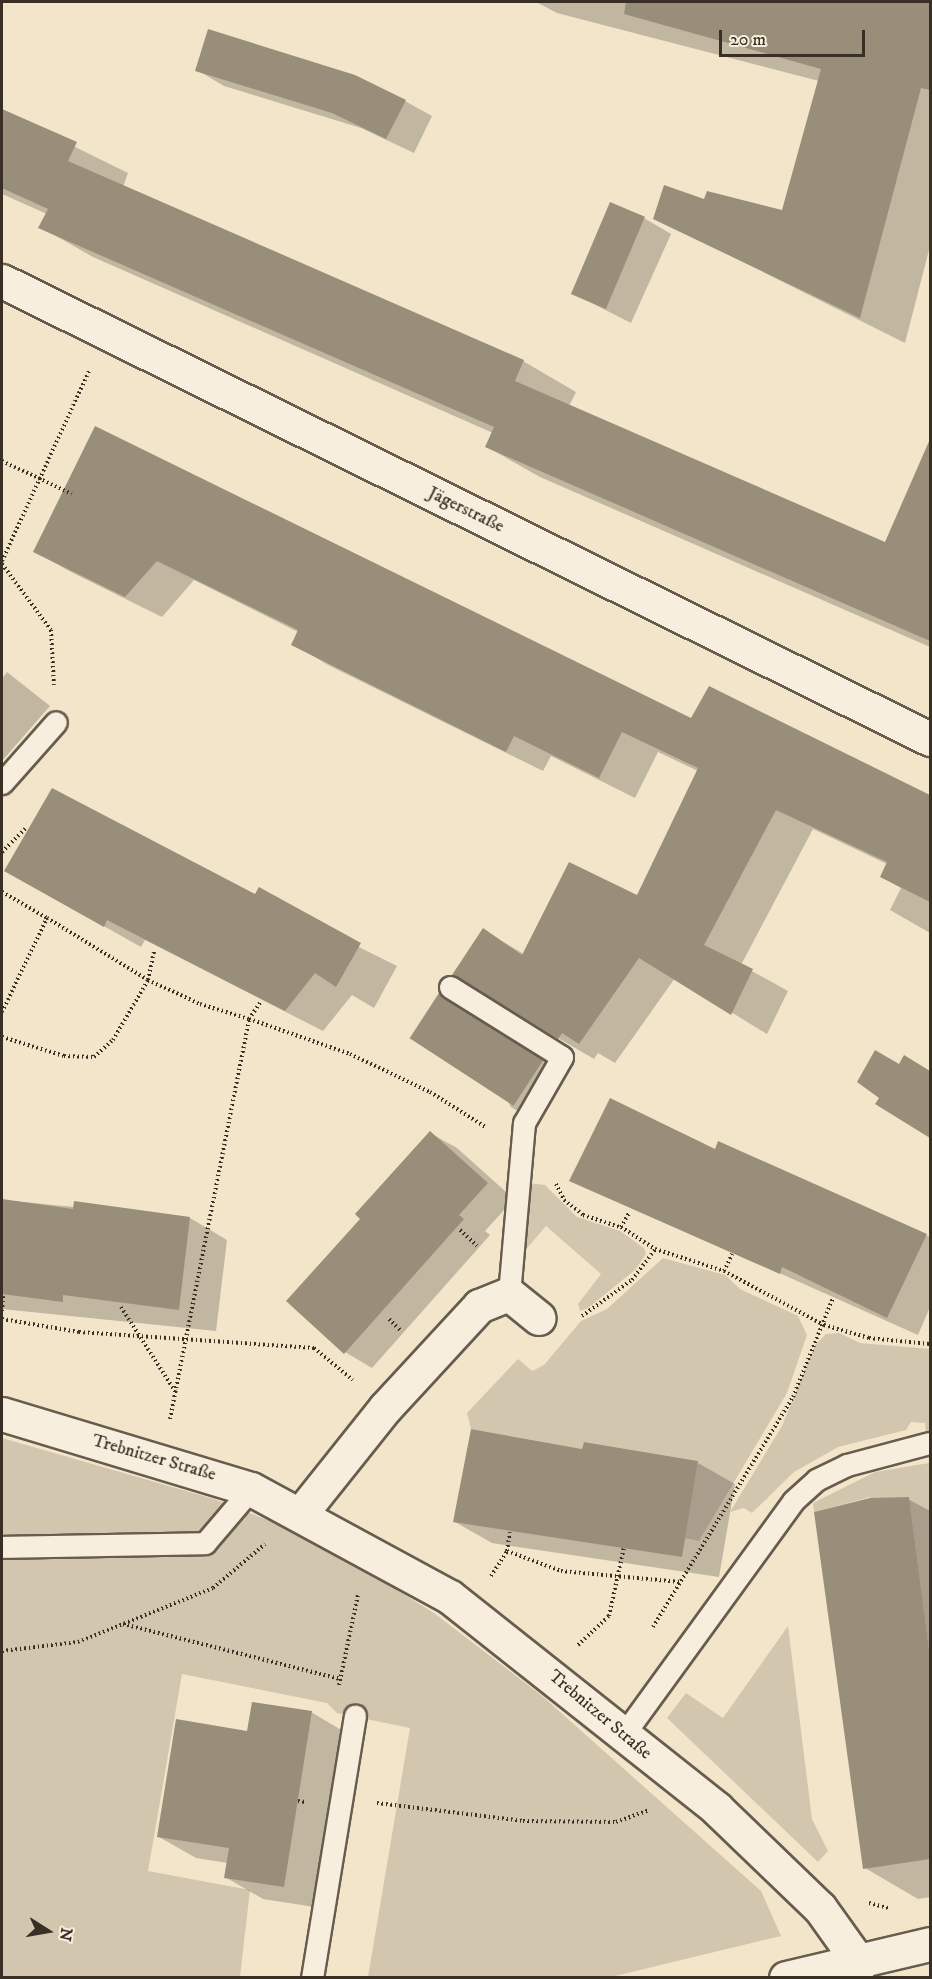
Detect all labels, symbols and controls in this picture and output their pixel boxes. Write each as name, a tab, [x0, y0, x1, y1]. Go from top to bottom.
scale bar	[722, 18, 868, 56]
text: 20 m	[730, 29, 766, 51]
street label: Jägerstraße	[424, 482, 508, 538]
street label: Trebnitzer Straße	[90, 1430, 218, 1486]
street label: Trebnitzer Straße	[544, 1666, 656, 1764]
north arrow	[18, 1901, 78, 1961]
text: N	[55, 1926, 77, 1943]

